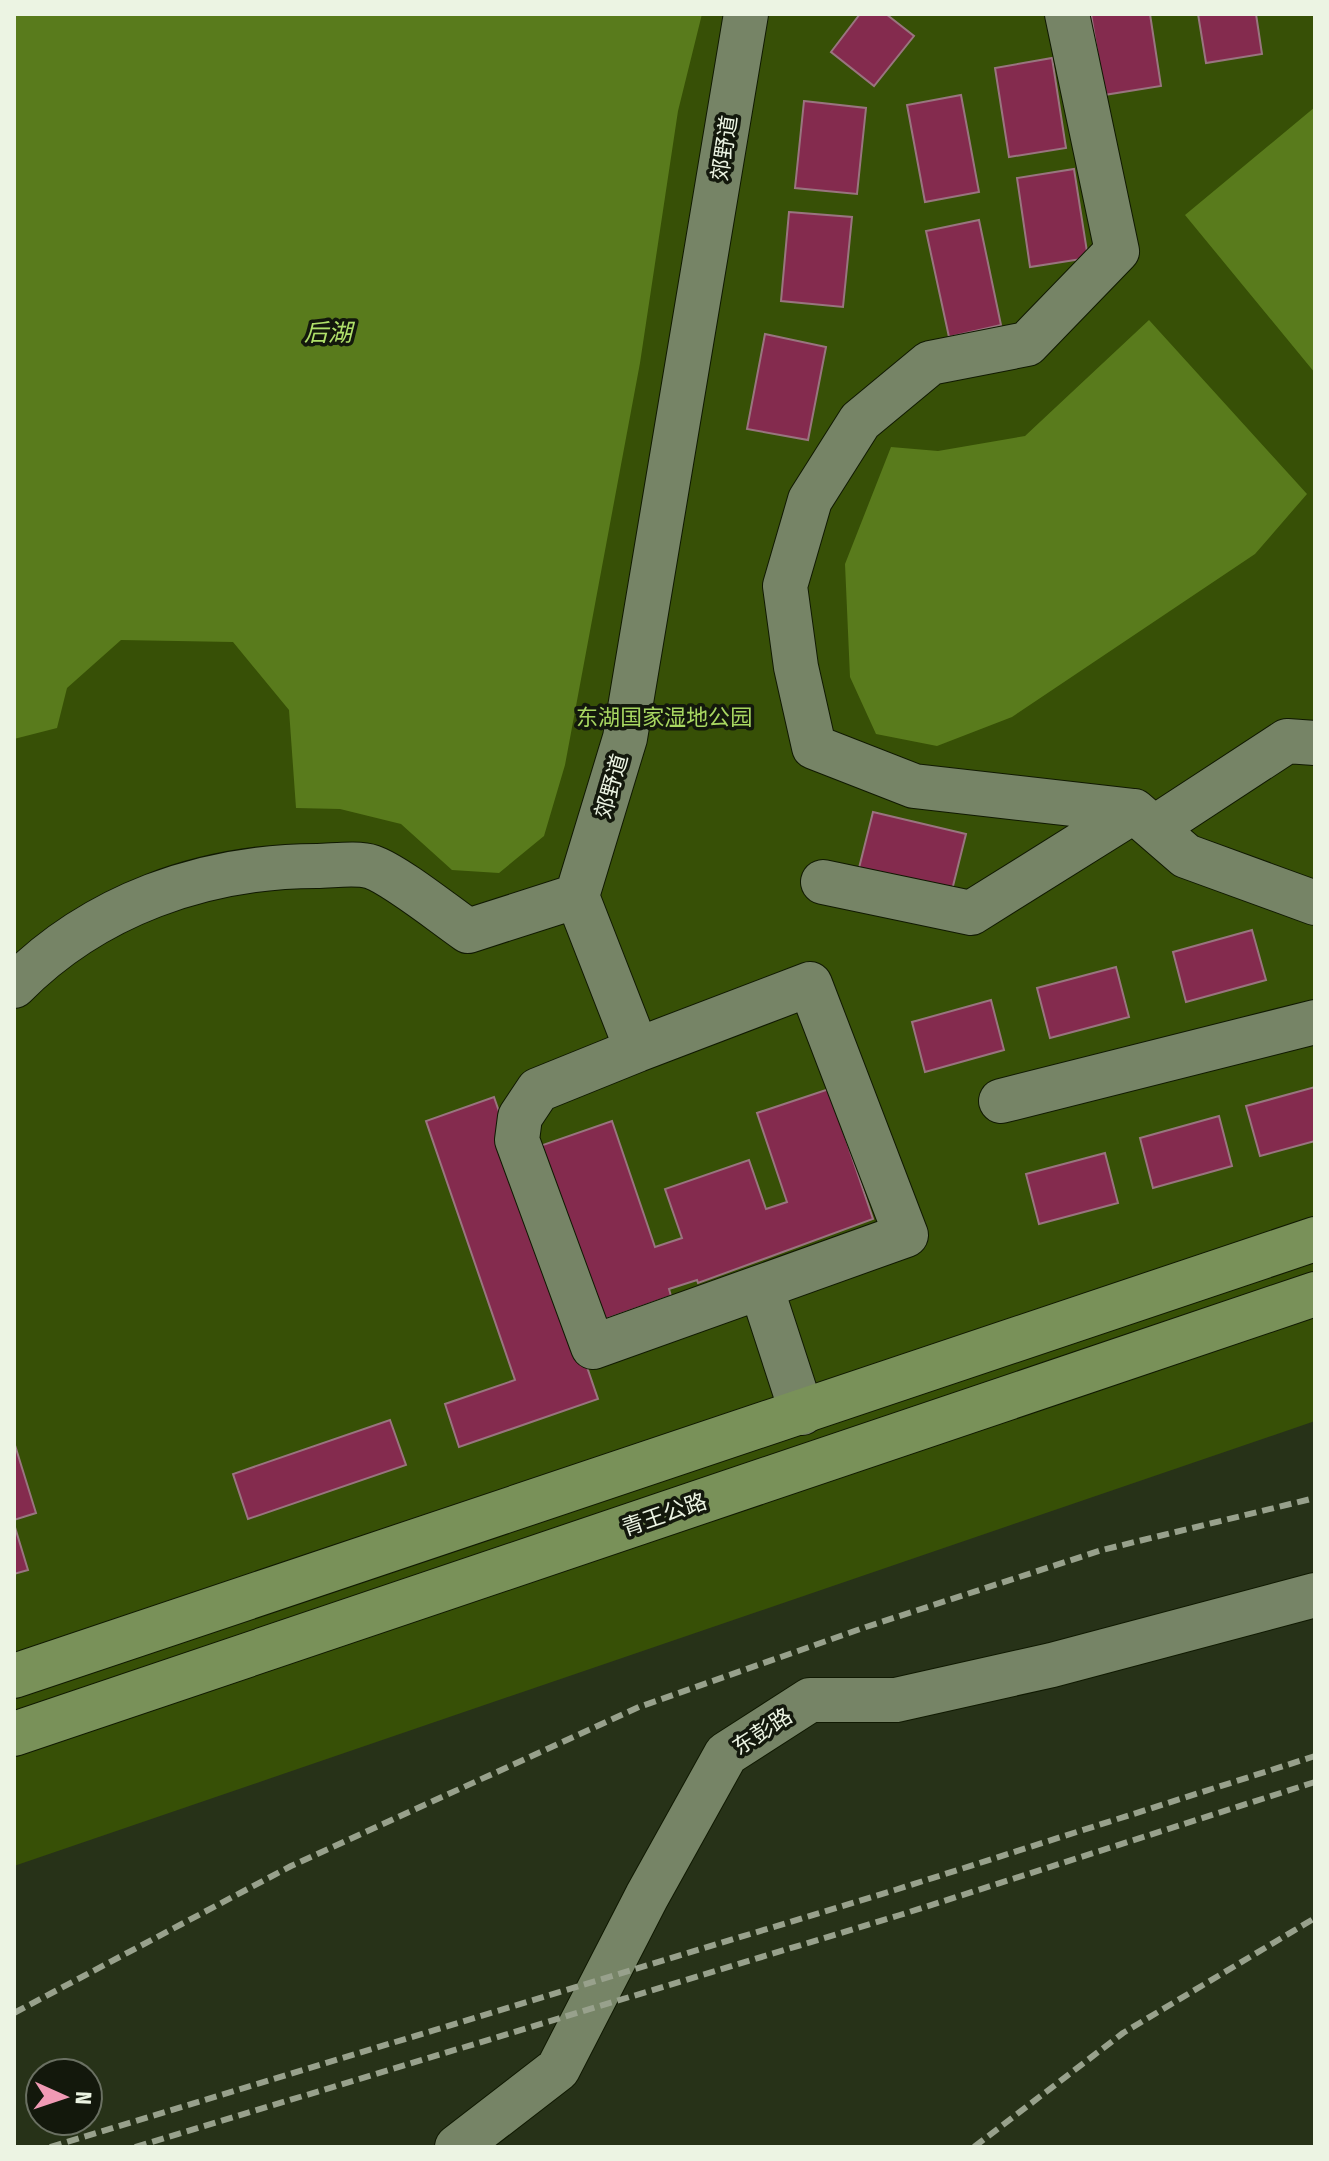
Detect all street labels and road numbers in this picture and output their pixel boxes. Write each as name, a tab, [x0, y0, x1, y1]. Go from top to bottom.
street label: 郊野道	[706, 113, 743, 183]
street label: 郊野道	[589, 751, 634, 822]
street label: 青王公路	[618, 1487, 710, 1542]
street label: 东彭路	[727, 1702, 797, 1761]

